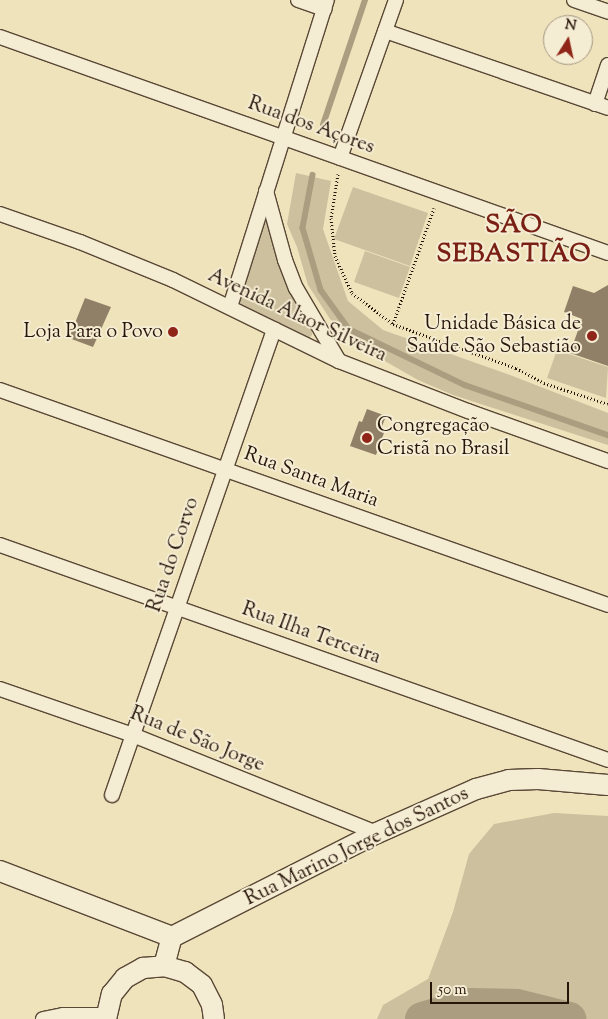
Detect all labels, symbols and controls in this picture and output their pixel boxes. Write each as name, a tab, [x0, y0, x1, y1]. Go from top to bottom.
north arrow	[543, 15, 593, 65]
text: N	[563, 15, 578, 37]
street label: Rua dos Açores	[244, 92, 378, 160]
district label: SÃO SEBASTIÃO	[435, 212, 593, 271]
street label: Avenida Alaor Silveira	[204, 264, 390, 368]
place label: Unidade Básica de Saúde São Sebastião	[406, 312, 581, 359]
place label: Loja Para o Povo	[23, 320, 163, 344]
marker: Loja Para o Povo	[167, 326, 179, 338]
marker: Unidade Básica de Saúde São Sebastião	[585, 329, 599, 343]
place label: Congregação Cristã no Brasil	[377, 414, 509, 461]
marker: Congregação Cristã no Brasil	[361, 432, 373, 444]
street label: Rua Santa Maria	[240, 443, 382, 513]
street label: Rua do Corvo	[143, 494, 205, 616]
street label: Rua Ilha Terceira	[238, 598, 384, 670]
street label: Rua de São Jorge	[126, 702, 268, 778]
street label: Rua Marino Jorge dos Santos	[241, 782, 473, 912]
scale bar	[433, 972, 572, 1004]
text: 50 m	[438, 980, 467, 1001]

